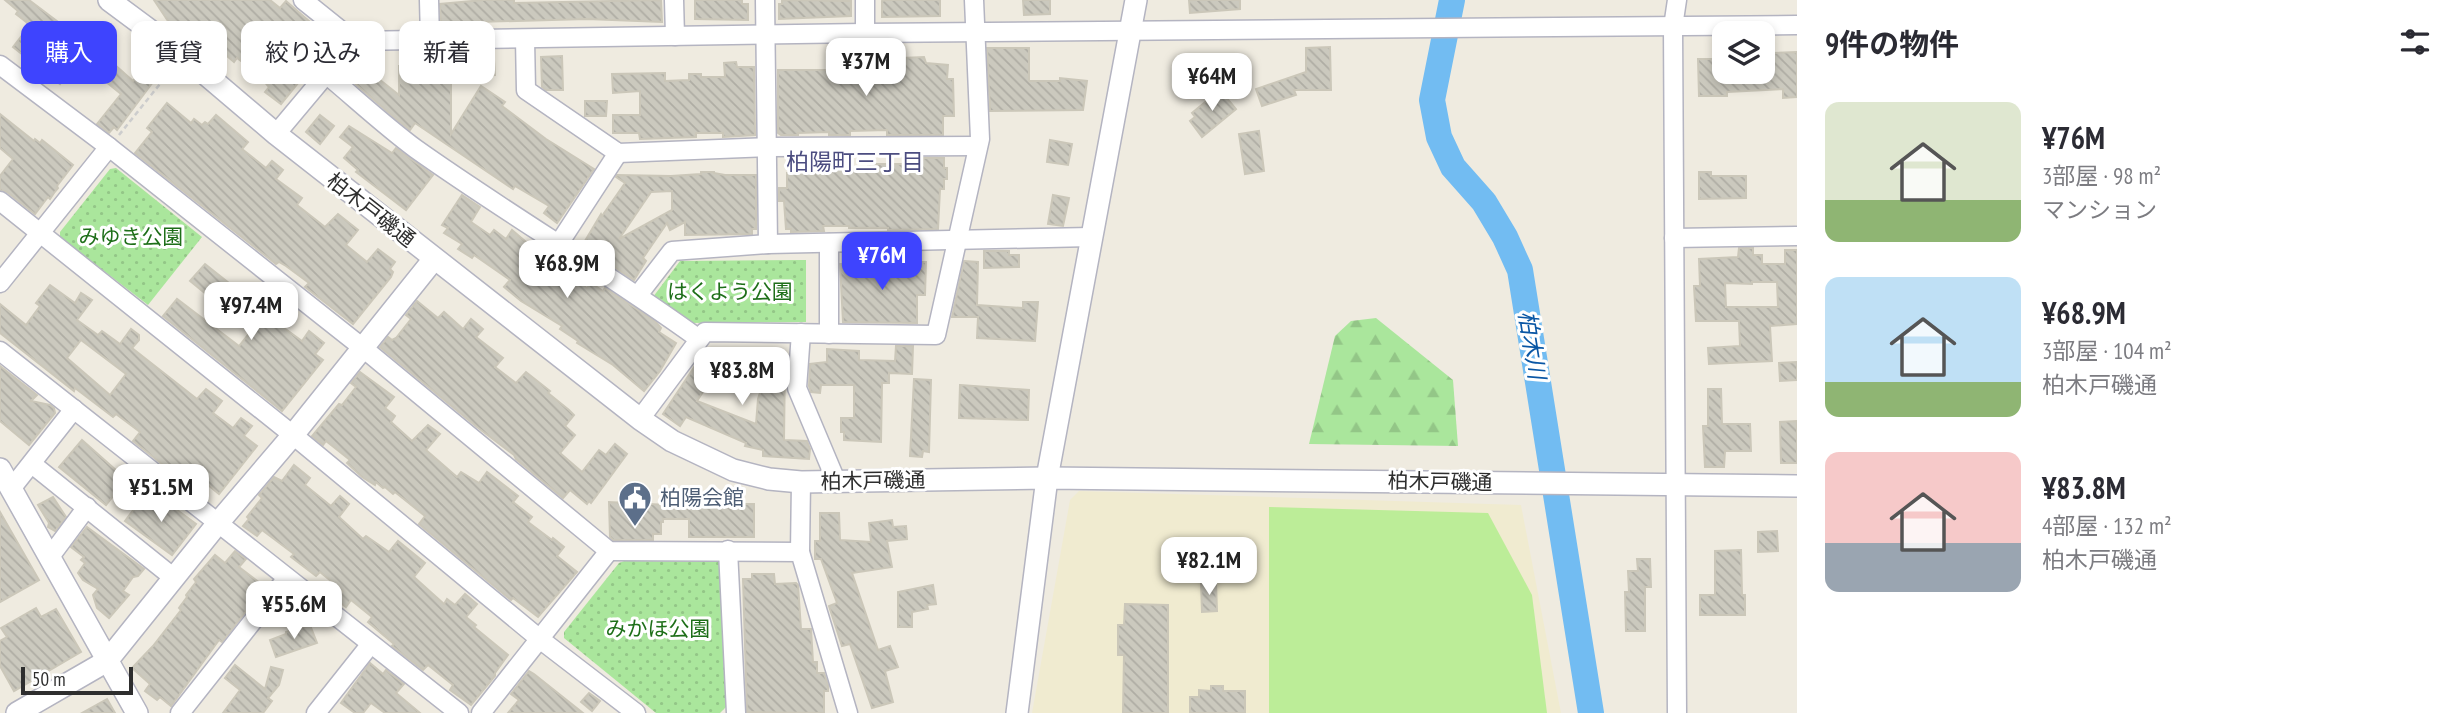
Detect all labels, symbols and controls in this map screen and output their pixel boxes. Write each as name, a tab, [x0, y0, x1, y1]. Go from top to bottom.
chip: 購入	[21, 21, 117, 84]
chip: 賃貸	[131, 21, 227, 84]
chip: 絞り込み	[241, 21, 385, 84]
chip: 新着	[399, 21, 495, 84]
map controls	[1712, 21, 1775, 84]
button: layers	[1712, 21, 1775, 84]
icon: filters	[2396, 23, 2434, 61]
text: 9件の物件	[1825, 24, 1959, 63]
pin: ¥37M	[825, 38, 907, 98]
text: ¥37M	[842, 46, 890, 75]
pin: ¥64M	[1171, 54, 1253, 113]
text: ¥64M	[1188, 61, 1236, 90]
text: ¥76M	[2042, 118, 2105, 157]
icon: home	[1881, 130, 1965, 214]
district label: 柏陽町三丁目	[786, 147, 924, 176]
text: 3部屋 · 98 m²	[2042, 161, 2161, 190]
street label: 柏木戸磯通	[322, 167, 421, 253]
text: マンション	[2042, 195, 2157, 224]
park label: みゆき公園	[79, 223, 184, 250]
pin: ¥76M	[841, 232, 923, 292]
pin: ¥68.9M	[510, 240, 624, 300]
text: ¥76M	[858, 240, 906, 269]
text: ¥68.9M	[535, 248, 599, 277]
park label: はくよう公園	[667, 278, 793, 305]
pin: ¥97.4M	[194, 282, 308, 342]
text: ¥97.4M	[220, 290, 282, 319]
text: ¥68.9M	[2042, 293, 2126, 332]
icon: home	[1881, 305, 1965, 389]
water label: 柏木川	[1513, 309, 1553, 384]
text: 3部屋 · 104 m²	[2042, 336, 2172, 365]
pin: ¥83.8M	[685, 348, 799, 407]
text: ¥83.8M	[710, 355, 774, 384]
text: 柏木戸磯通	[2042, 370, 2157, 399]
pin: ¥51.5M	[104, 464, 218, 524]
street label: 柏木戸磯通	[820, 466, 926, 495]
street label: 柏木戸磯通	[1387, 467, 1493, 496]
text: ¥83.8M	[2042, 468, 2126, 507]
text: ¥51.5M	[129, 472, 193, 501]
public building icon: 柏陽会館	[616, 479, 654, 528]
icon: home	[1881, 480, 1965, 564]
place label: 柏陽会館	[660, 484, 744, 511]
text: 4部屋 · 132 m²	[2042, 511, 2172, 540]
pin: ¥82.1M	[1152, 538, 1266, 597]
text: ¥82.1M	[1177, 545, 1241, 574]
text: 柏木戸磯通	[2042, 545, 2157, 574]
pin: ¥55.6M	[237, 582, 351, 641]
text: ¥55.6M	[262, 589, 326, 618]
park label: みかほ公園	[606, 615, 711, 642]
scale bar	[21, 664, 133, 696]
text: 50 m	[32, 667, 66, 691]

